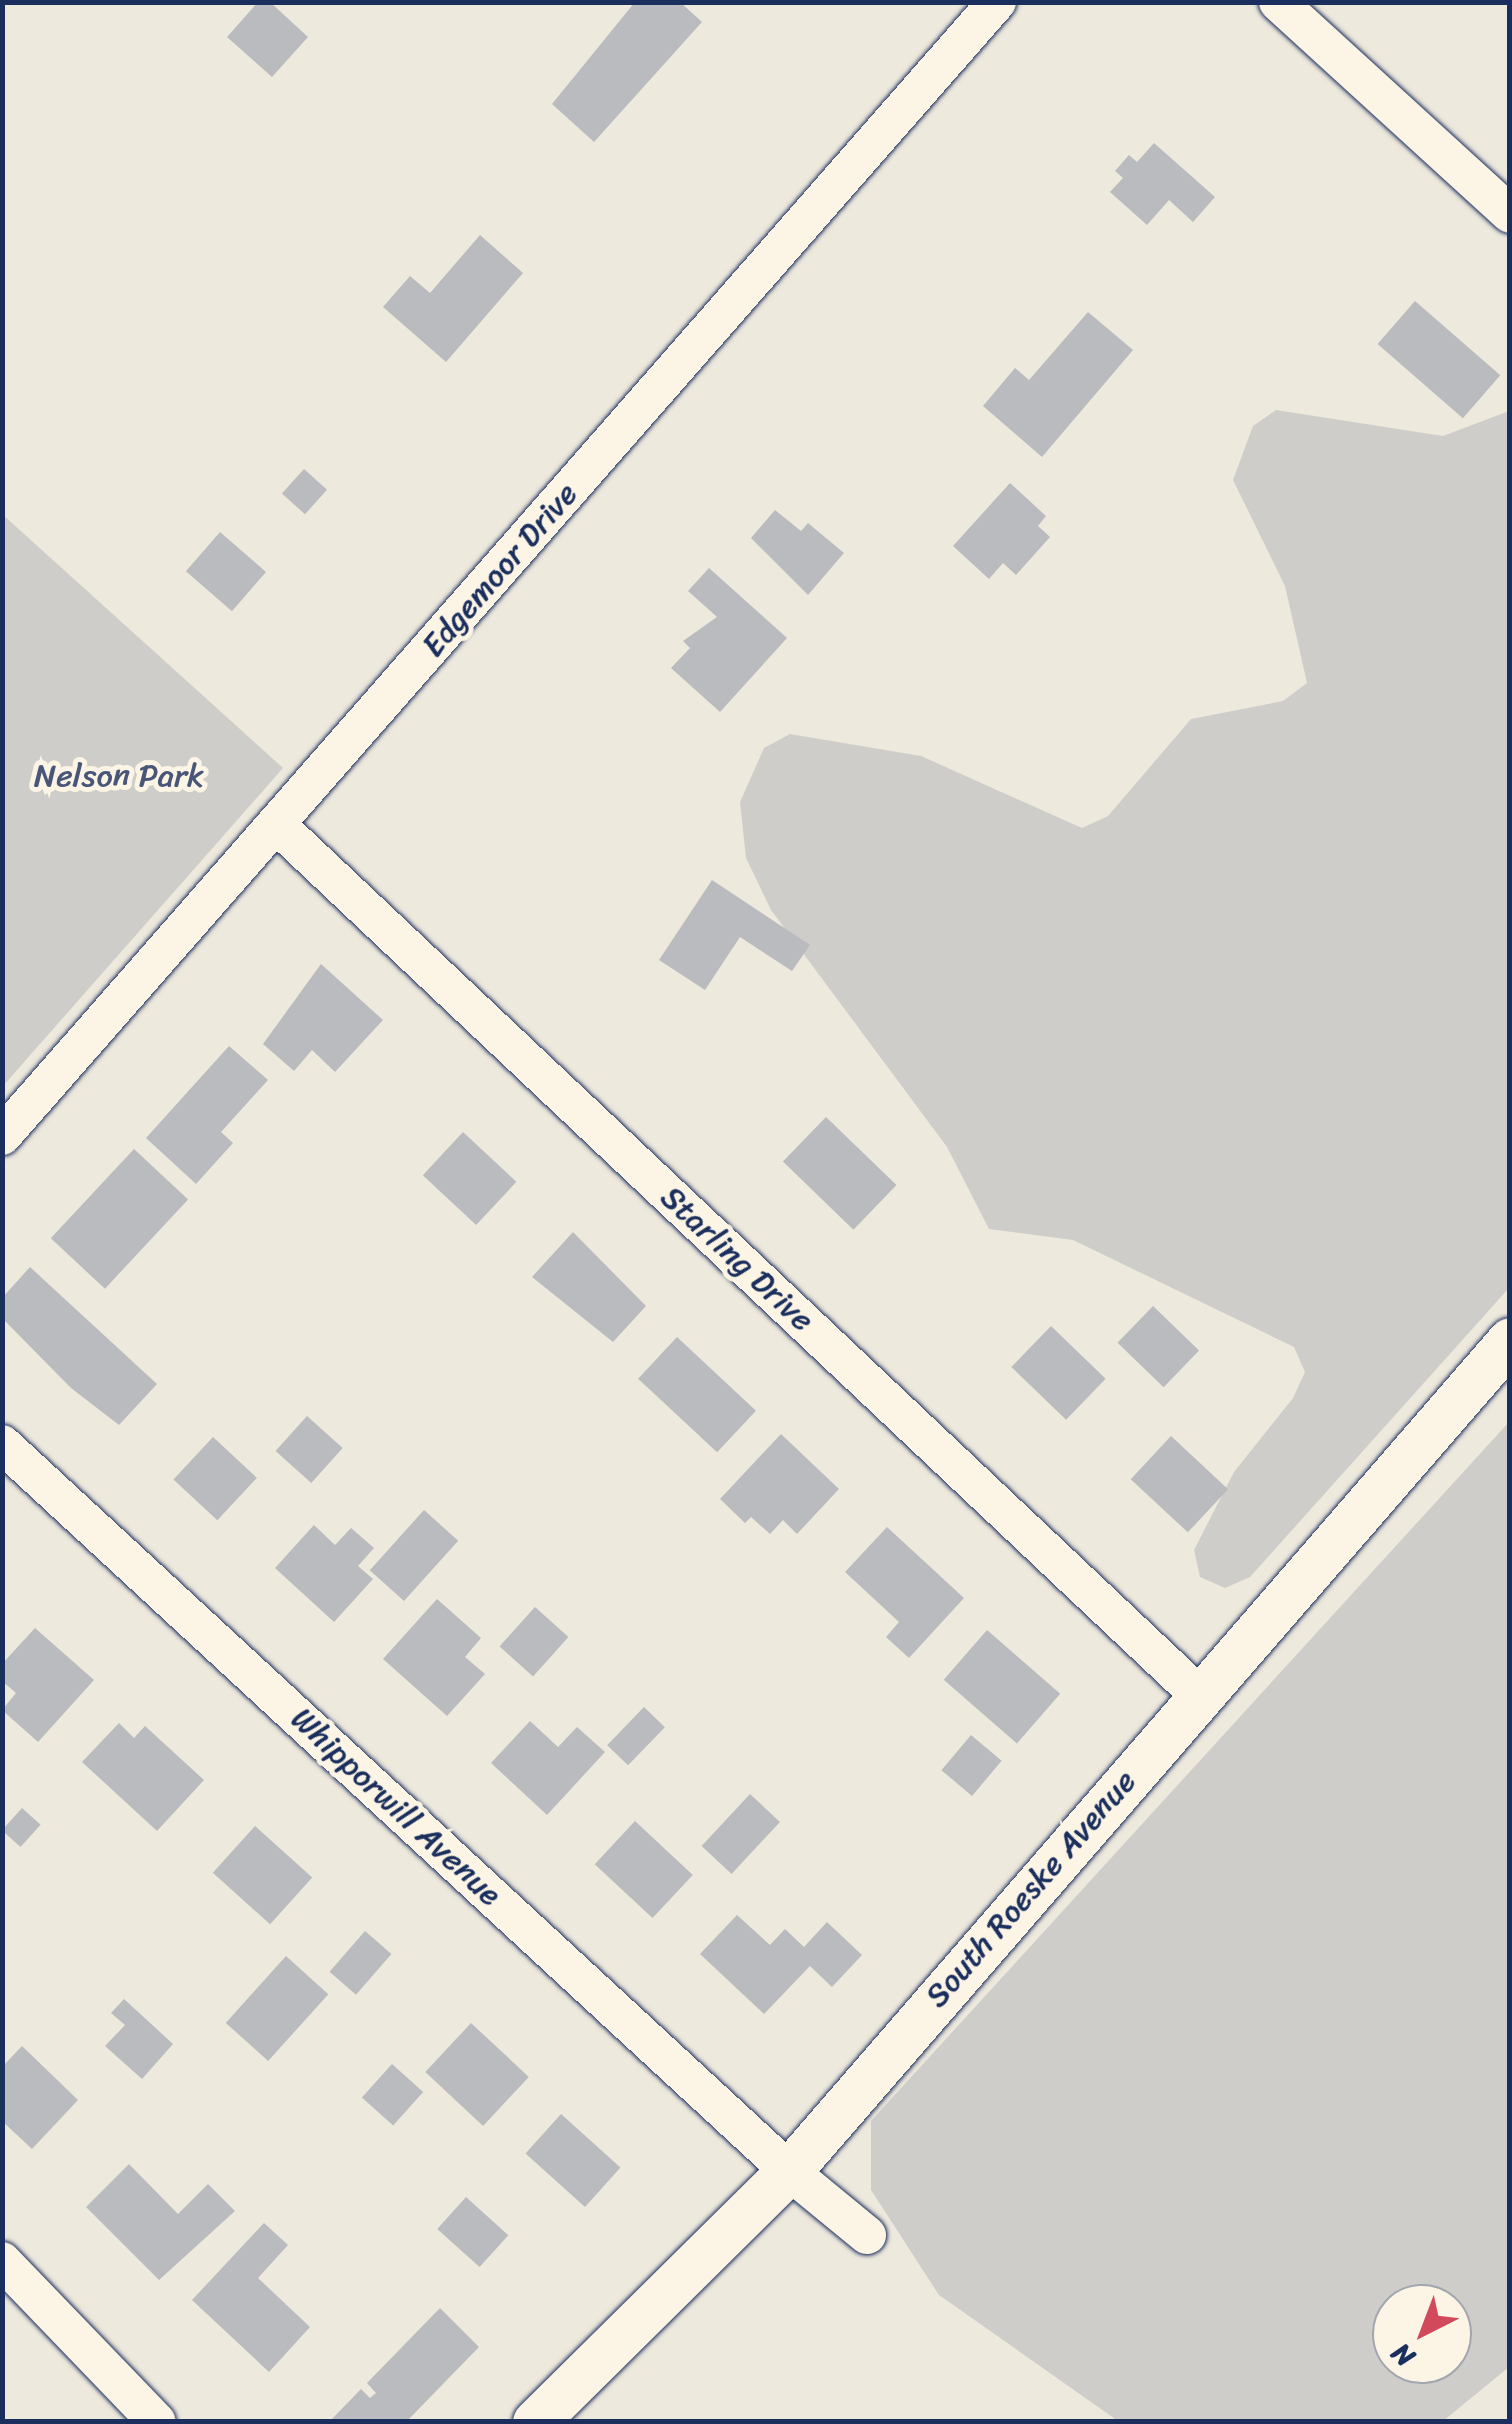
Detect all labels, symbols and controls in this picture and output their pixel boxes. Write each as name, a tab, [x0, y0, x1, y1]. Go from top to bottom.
street label: Edgemoor Drive	[414, 475, 586, 665]
park label: Nelson Park	[34, 757, 204, 795]
street label: Starling Drive	[652, 1178, 822, 1340]
street label: Whipporwill Avenue	[283, 1700, 509, 1914]
street label: South Roeske Avenue	[917, 1762, 1145, 2016]
north arrow	[1372, 2284, 1472, 2384]
text: N	[1379, 2330, 1427, 2380]

